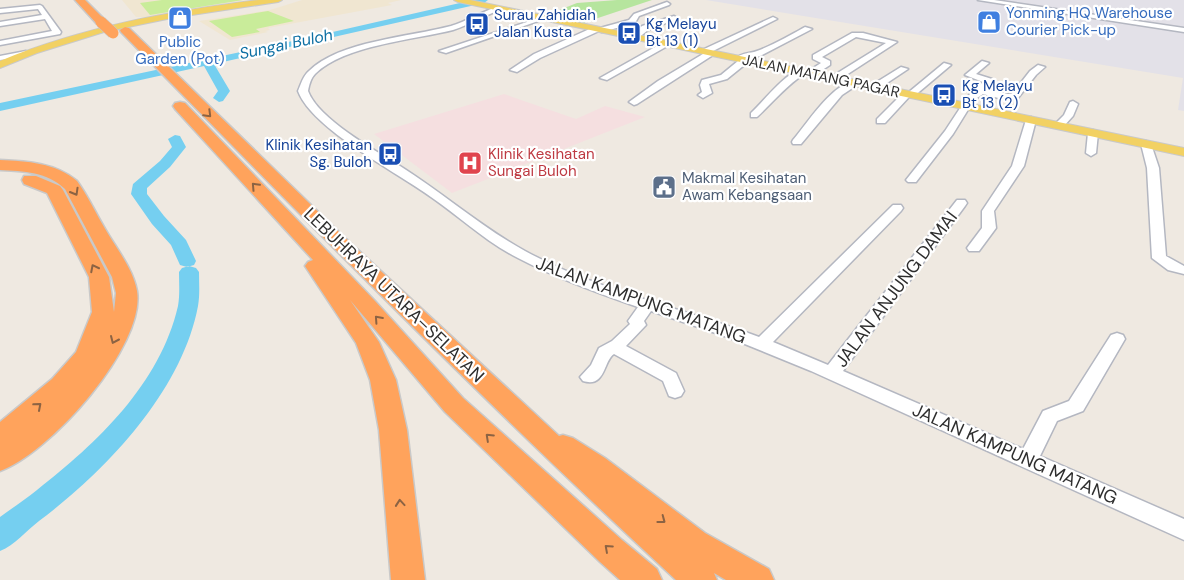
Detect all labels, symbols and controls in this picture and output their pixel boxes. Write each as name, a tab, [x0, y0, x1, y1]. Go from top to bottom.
place label: Yonming HQ Warehouse Courier Pick-up	[1006, 3, 1173, 40]
shop icon: Public Garden (Pot)	[167, 5, 193, 31]
place label: Surau Zahidiah Jalan Kusta	[494, 5, 596, 42]
shop icon: Yonming HQ Warehouse Courier Pick-up	[976, 9, 1002, 35]
bus stop icon: Surau Zahidiah Jalan Kusta	[464, 11, 490, 37]
place label: Kg Melayu Bt 13 (1)	[646, 14, 716, 51]
bus stop icon: Kg Melayu Bt 13 (1)	[616, 20, 642, 46]
water label: Sungai Buloh	[237, 24, 335, 64]
place label: Public Garden (Pot)	[135, 32, 225, 69]
street label: JALAN MATANG PAGAR	[740, 50, 902, 102]
place label: Kg Melayu Bt 13 (2)	[962, 76, 1032, 113]
bus stop icon: Kg Melayu Bt 13 (2)	[931, 82, 957, 108]
one-way arrow	[202, 108, 211, 117]
place label: Klinik Kesihatan Sg. Buloh	[265, 135, 372, 172]
bus stop icon: Klinik Kesihatan Sg. Buloh	[377, 141, 403, 167]
place label: Klinik Kesihatan Sungai Buloh	[488, 144, 595, 181]
hospital icon: Klinik Kesihatan Sungai Buloh	[457, 150, 483, 176]
place label: Makmal Kesihatan Awam Kebangsaan	[682, 168, 812, 205]
public building icon: Makmal Kesihatan Awam Kebangsaan	[651, 174, 677, 200]
one-way arrow	[252, 183, 261, 192]
one-way arrow	[68, 187, 78, 196]
street label: LEBUHRAYA UTARA–SELATAN	[299, 202, 489, 388]
street label: JALAN ANJUNG DAMAI	[829, 206, 963, 372]
street label: JALAN KAMPUNG MATANG	[533, 251, 749, 349]
one-way arrow	[90, 264, 100, 273]
one-way arrow	[375, 315, 384, 324]
one-way arrow	[110, 335, 121, 344]
street label: JALAN KAMPUNG MATANG	[909, 398, 1121, 510]
one-way arrow	[32, 403, 41, 412]
one-way arrow	[486, 434, 495, 443]
one-way arrow	[395, 498, 406, 506]
one-way arrow	[656, 514, 665, 523]
one-way arrow	[605, 545, 614, 554]

